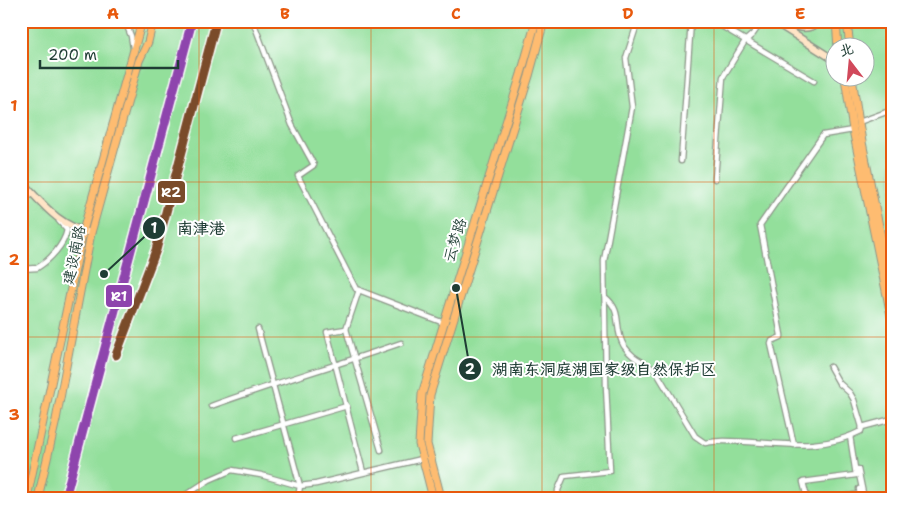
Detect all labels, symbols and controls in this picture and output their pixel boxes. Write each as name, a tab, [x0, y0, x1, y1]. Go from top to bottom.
text: A	[107, 3, 119, 24]
text: B	[280, 3, 290, 24]
text: C	[451, 3, 461, 24]
text: D	[622, 3, 634, 24]
text: E	[795, 3, 805, 24]
scale bar	[40, 38, 178, 70]
north arrow	[826, 38, 876, 88]
text: 北	[837, 39, 856, 60]
text: 200 m	[48, 45, 97, 65]
text: 1	[10, 95, 18, 116]
line badge: R2	[157, 180, 186, 204]
text: R2	[161, 183, 181, 201]
callout: 南津港	[142, 212, 235, 243]
street label: 云梦路	[439, 216, 471, 264]
text: 1	[151, 218, 158, 238]
text: 南津港	[177, 218, 225, 239]
street label: 建设南路	[58, 224, 90, 286]
text: 2	[8, 249, 20, 270]
line badge: R1	[105, 284, 133, 308]
text: R1	[111, 287, 127, 305]
callout: 湖南东洞庭湖国家级自然保护区	[457, 353, 726, 384]
text: 2	[465, 359, 476, 379]
text: 湖南东洞庭湖国家级自然保护区	[492, 359, 716, 380]
text: 3	[8, 404, 20, 425]

